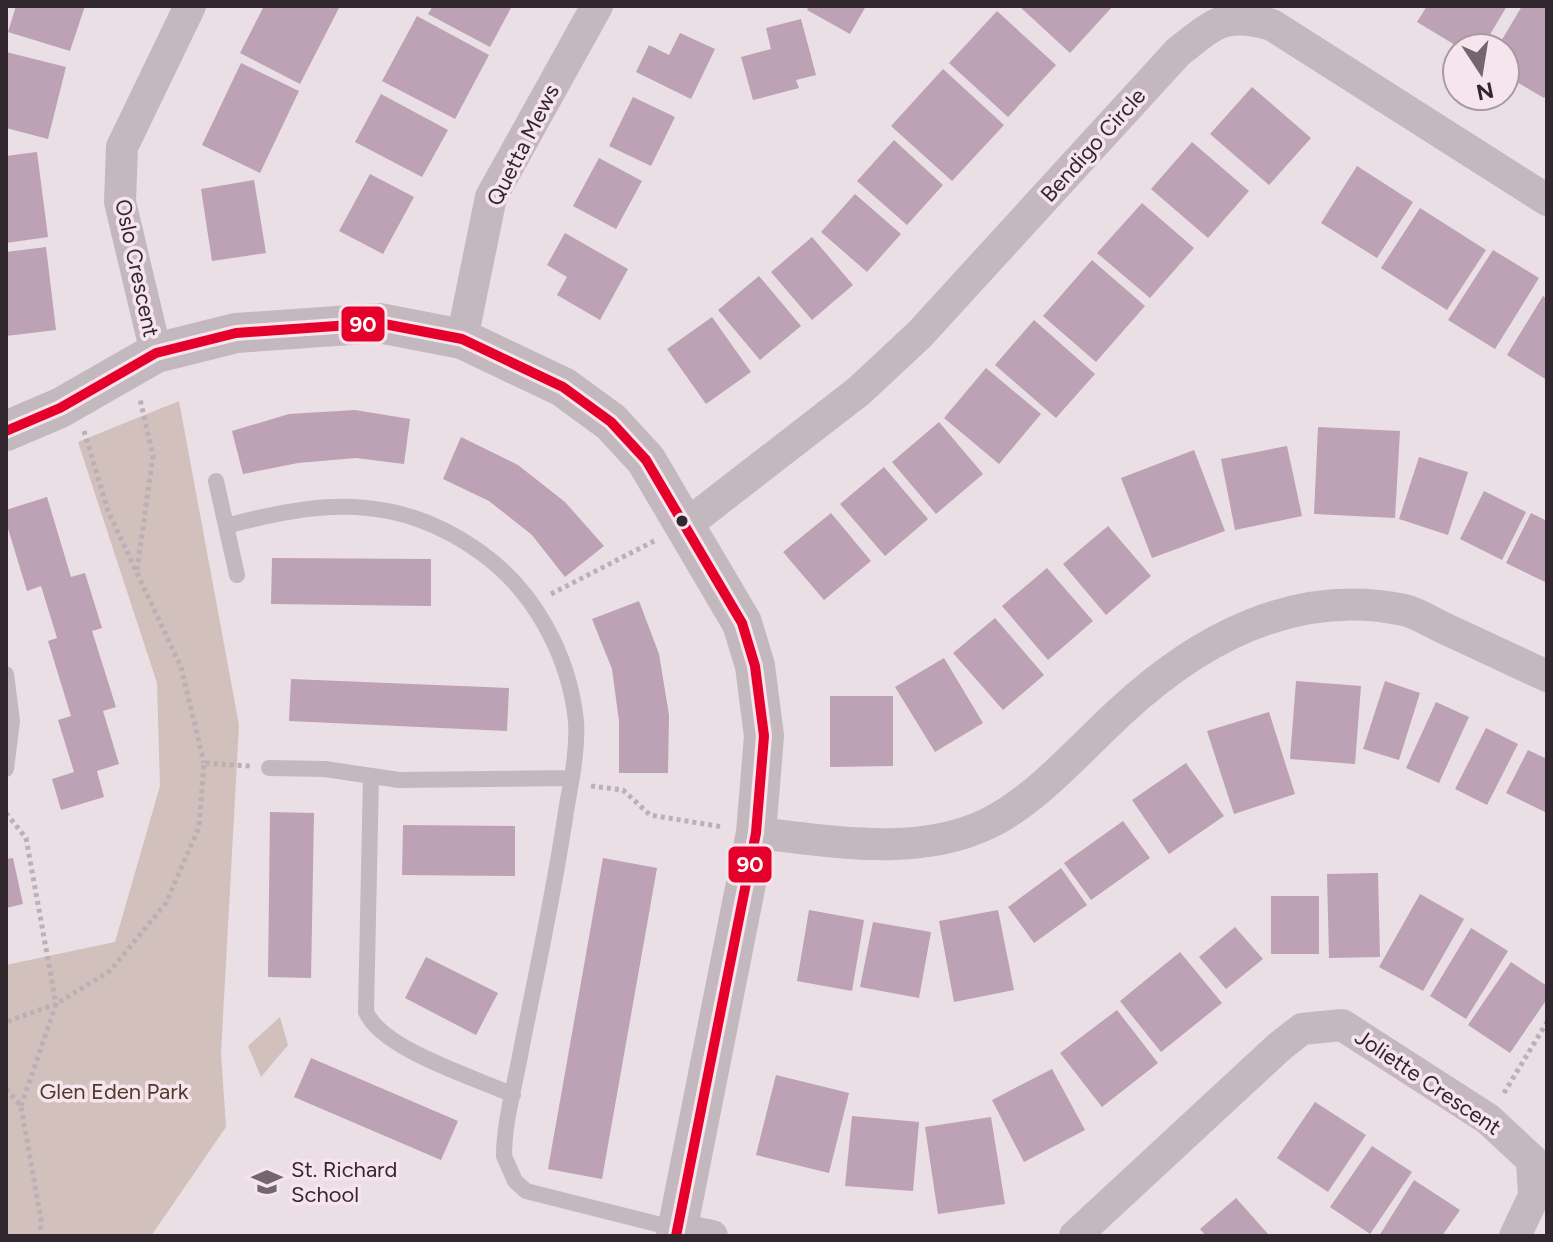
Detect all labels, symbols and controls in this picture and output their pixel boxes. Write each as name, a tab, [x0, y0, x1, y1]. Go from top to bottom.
north arrow	[1441, 32, 1521, 112]
text: N	[1474, 76, 1496, 106]
street label: Quetta Mews	[481, 80, 565, 210]
street label: Bendigo Circle	[1035, 82, 1151, 208]
street label: Oslo Crescent	[109, 197, 165, 339]
line badge: 90	[340, 305, 386, 343]
text: 90	[349, 311, 377, 338]
unlabelled marker	[674, 513, 690, 529]
line badge: 90	[727, 845, 773, 884]
text: 90	[736, 851, 764, 878]
street label: Joliette Crescent	[1350, 1023, 1506, 1141]
park label: Glen Eden Park	[40, 1078, 189, 1105]
place label: St. Richard School	[291, 1156, 397, 1208]
school or university icon: St. Richard School	[250, 1165, 284, 1199]

